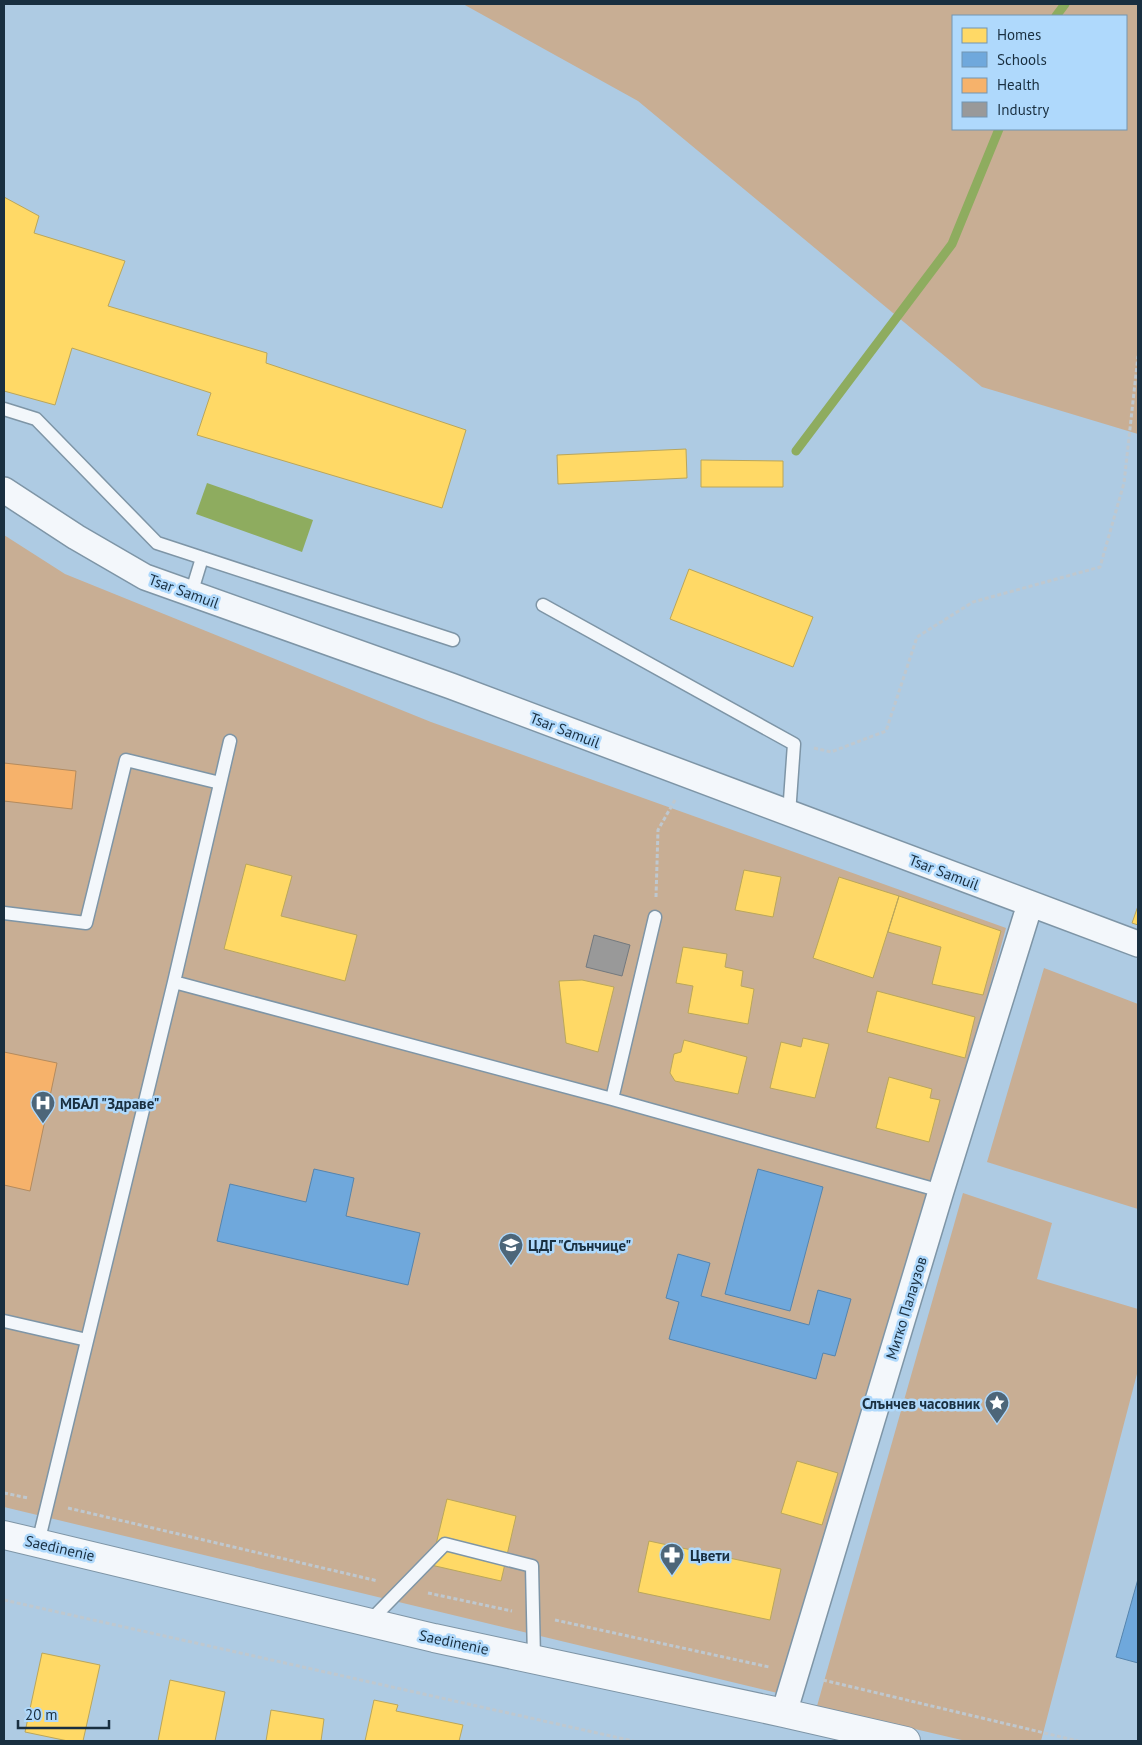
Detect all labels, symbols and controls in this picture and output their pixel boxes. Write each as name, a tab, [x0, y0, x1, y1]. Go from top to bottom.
legend	[952, 15, 1127, 130]
text: Homes	[997, 25, 1041, 44]
text: Schools	[997, 50, 1047, 69]
text: Health	[997, 75, 1040, 94]
text: Industry	[997, 100, 1049, 119]
street label: Tsar Samuil	[146, 569, 222, 613]
street label: Tsar Samuil	[527, 708, 603, 752]
street label: Tsar Samuil	[906, 850, 982, 894]
hospital icon: МБАЛ "Здраве"	[30, 1090, 56, 1124]
place label: МБАЛ "Здраве"	[60, 1094, 160, 1113]
school or university icon: ЦДГ "Слънчице"	[498, 1232, 524, 1266]
place label: ЦДГ "Слънчице"	[528, 1236, 631, 1255]
street label: Митко Палаузов	[881, 1254, 931, 1362]
place icon: Слънчев часовник	[984, 1390, 1010, 1424]
place label: Слънчев часовник	[862, 1394, 981, 1413]
street label: Saedinenie	[23, 1531, 97, 1565]
pharmacy icon: Цвети	[659, 1542, 685, 1576]
place label: Цвети	[690, 1546, 730, 1565]
street label: Saedinenie	[417, 1625, 491, 1659]
scale bar	[18, 1698, 109, 1730]
text: 20 m	[25, 1705, 58, 1724]

